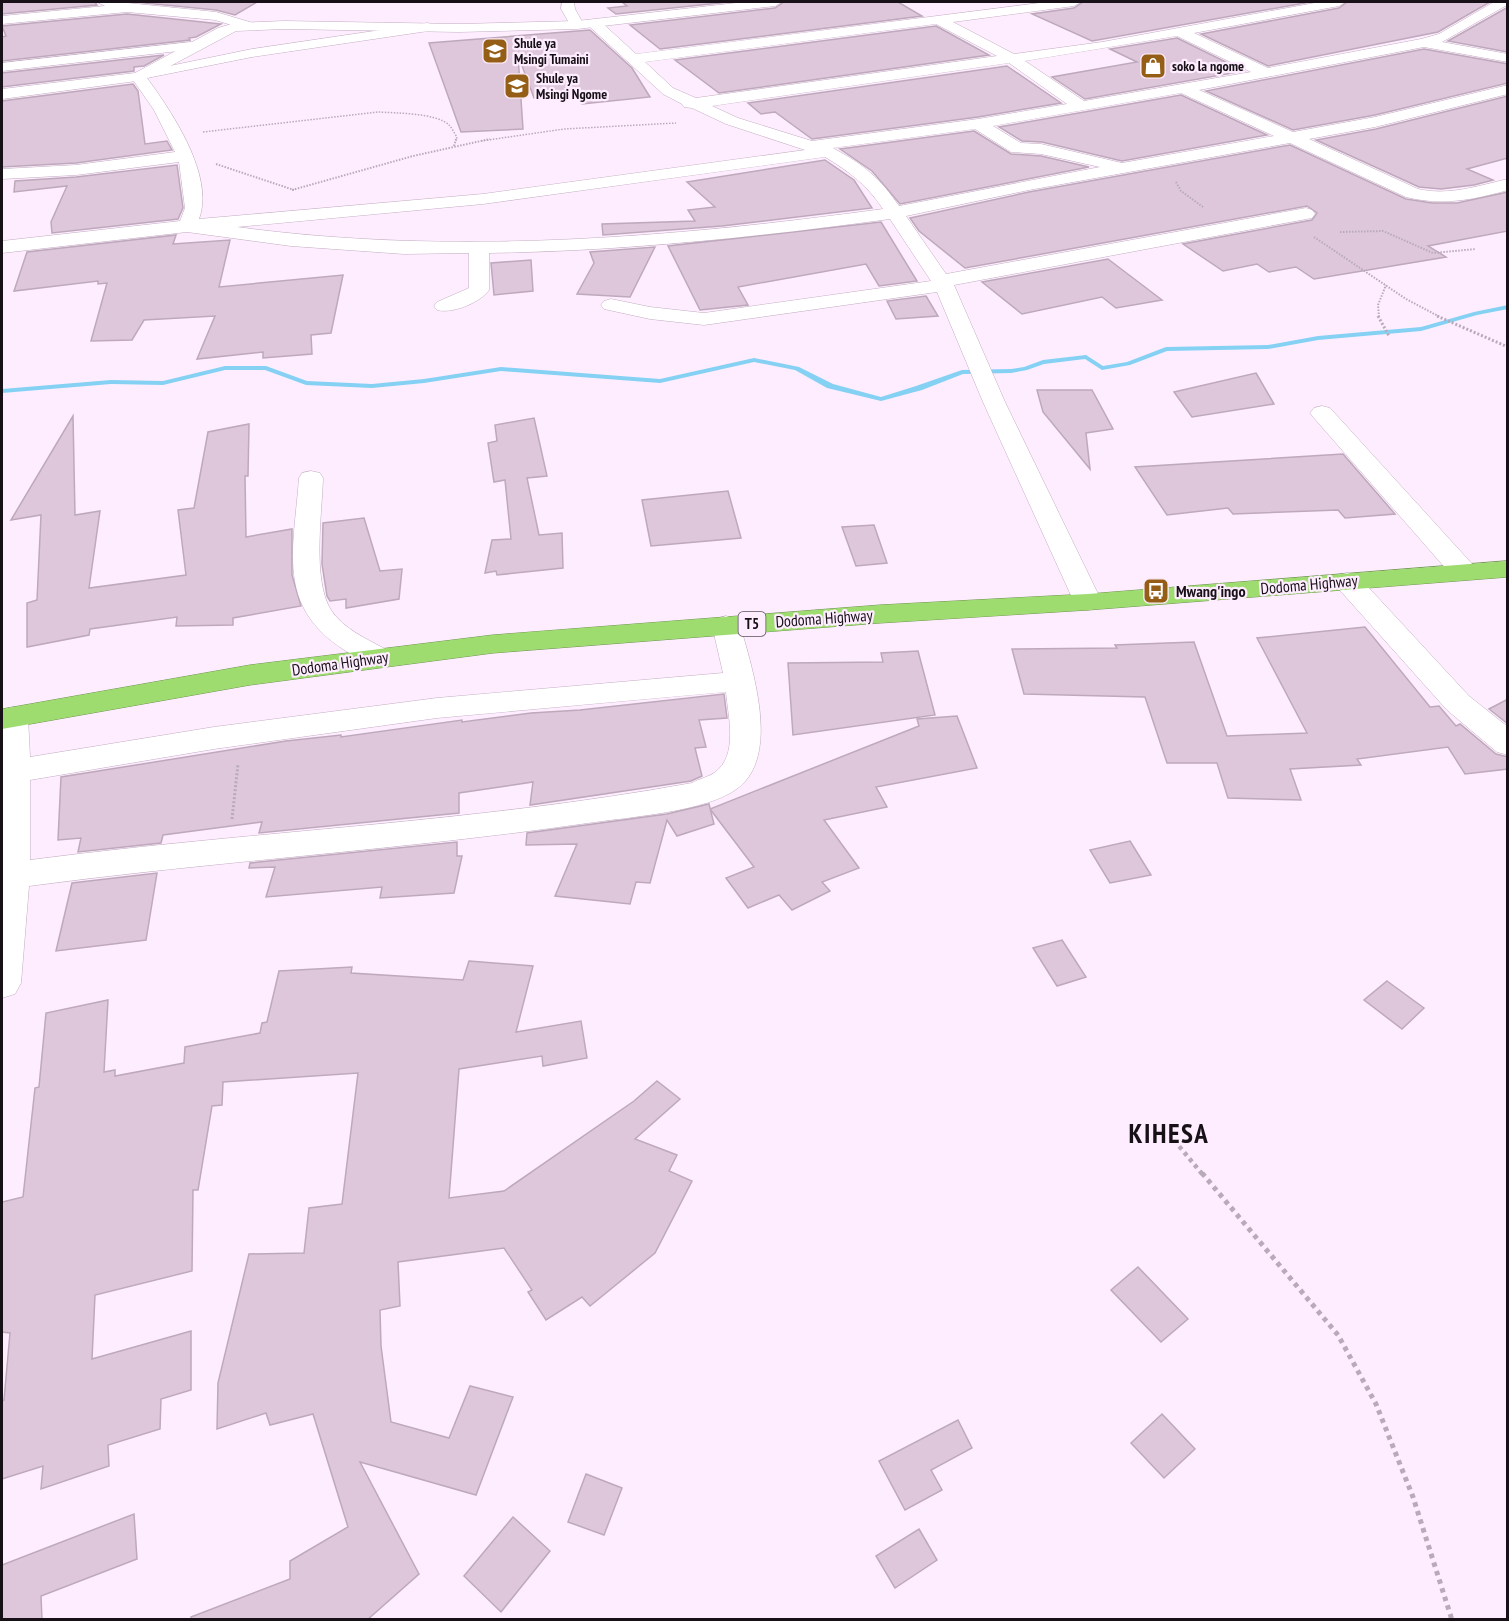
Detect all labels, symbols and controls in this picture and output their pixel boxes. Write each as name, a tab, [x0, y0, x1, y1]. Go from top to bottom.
place label: Shule ya Msingi Tumaini	[514, 34, 589, 68]
school or university icon: Shule ya Msingi Tumaini	[480, 36, 510, 66]
shop icon: soko la ngome	[1138, 51, 1168, 81]
place label: soko la ngome	[1172, 57, 1244, 75]
place label: Shule ya Msingi Ngome	[536, 69, 607, 103]
school or university icon: Shule ya Msingi Ngome	[502, 71, 532, 101]
street label: Dodoma Highway	[1260, 570, 1358, 598]
bus stop icon: Mwang'ingo	[1141, 576, 1171, 606]
place label: Mwang'ingo	[1176, 581, 1246, 601]
street label: Dodoma Highway	[775, 605, 873, 631]
road number: T5	[738, 612, 766, 636]
street label: Dodoma Highway	[290, 646, 390, 680]
district label: KIHESA	[1129, 1116, 1209, 1150]

